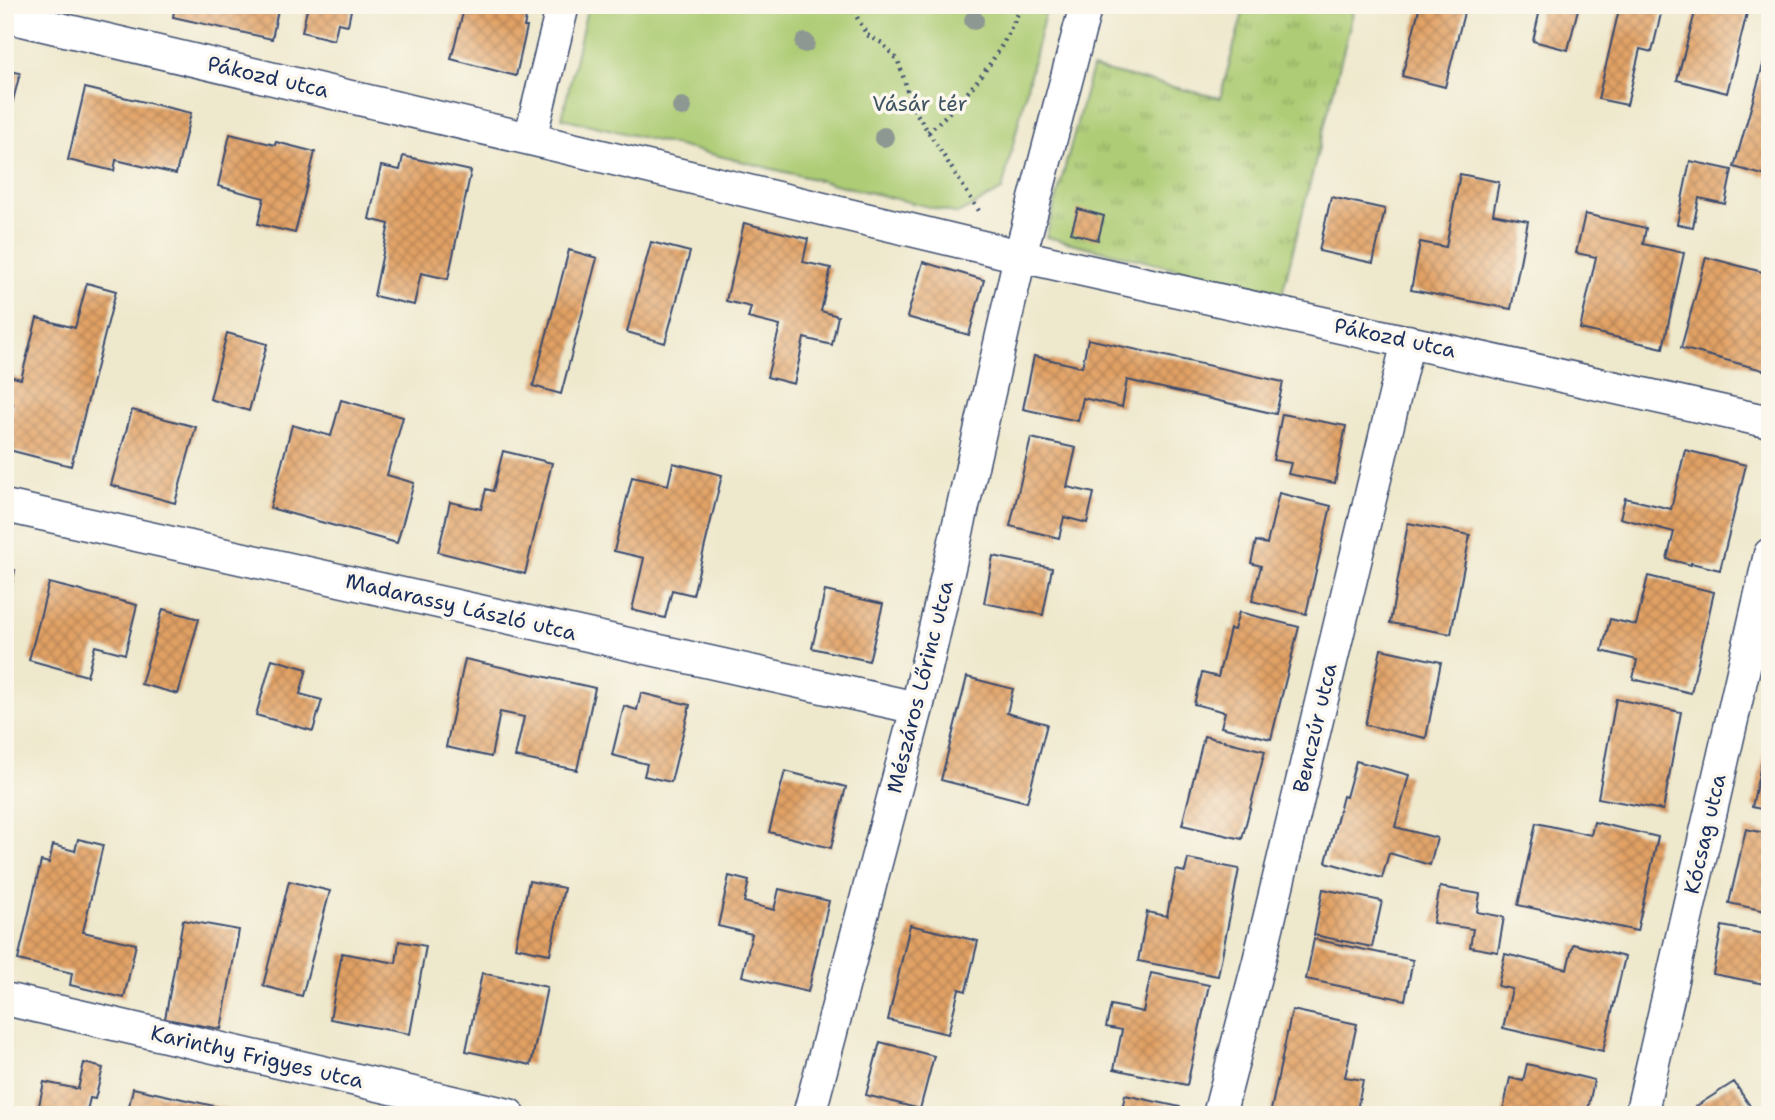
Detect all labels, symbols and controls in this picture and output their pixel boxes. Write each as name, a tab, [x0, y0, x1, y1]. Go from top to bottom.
street label: Pákozd utca	[205, 49, 331, 105]
park label: Vásár tér	[872, 90, 968, 118]
street label: Pákozd utca	[1332, 311, 1458, 365]
street label: Madarassy László utca	[343, 567, 579, 647]
street label: Mészáros Lőrinc utca	[880, 578, 960, 796]
street label: Benczúr utca	[1287, 661, 1343, 795]
street label: Kócsag utca	[1678, 771, 1732, 897]
street label: Karinthy Frigyes utca	[148, 1019, 366, 1095]

